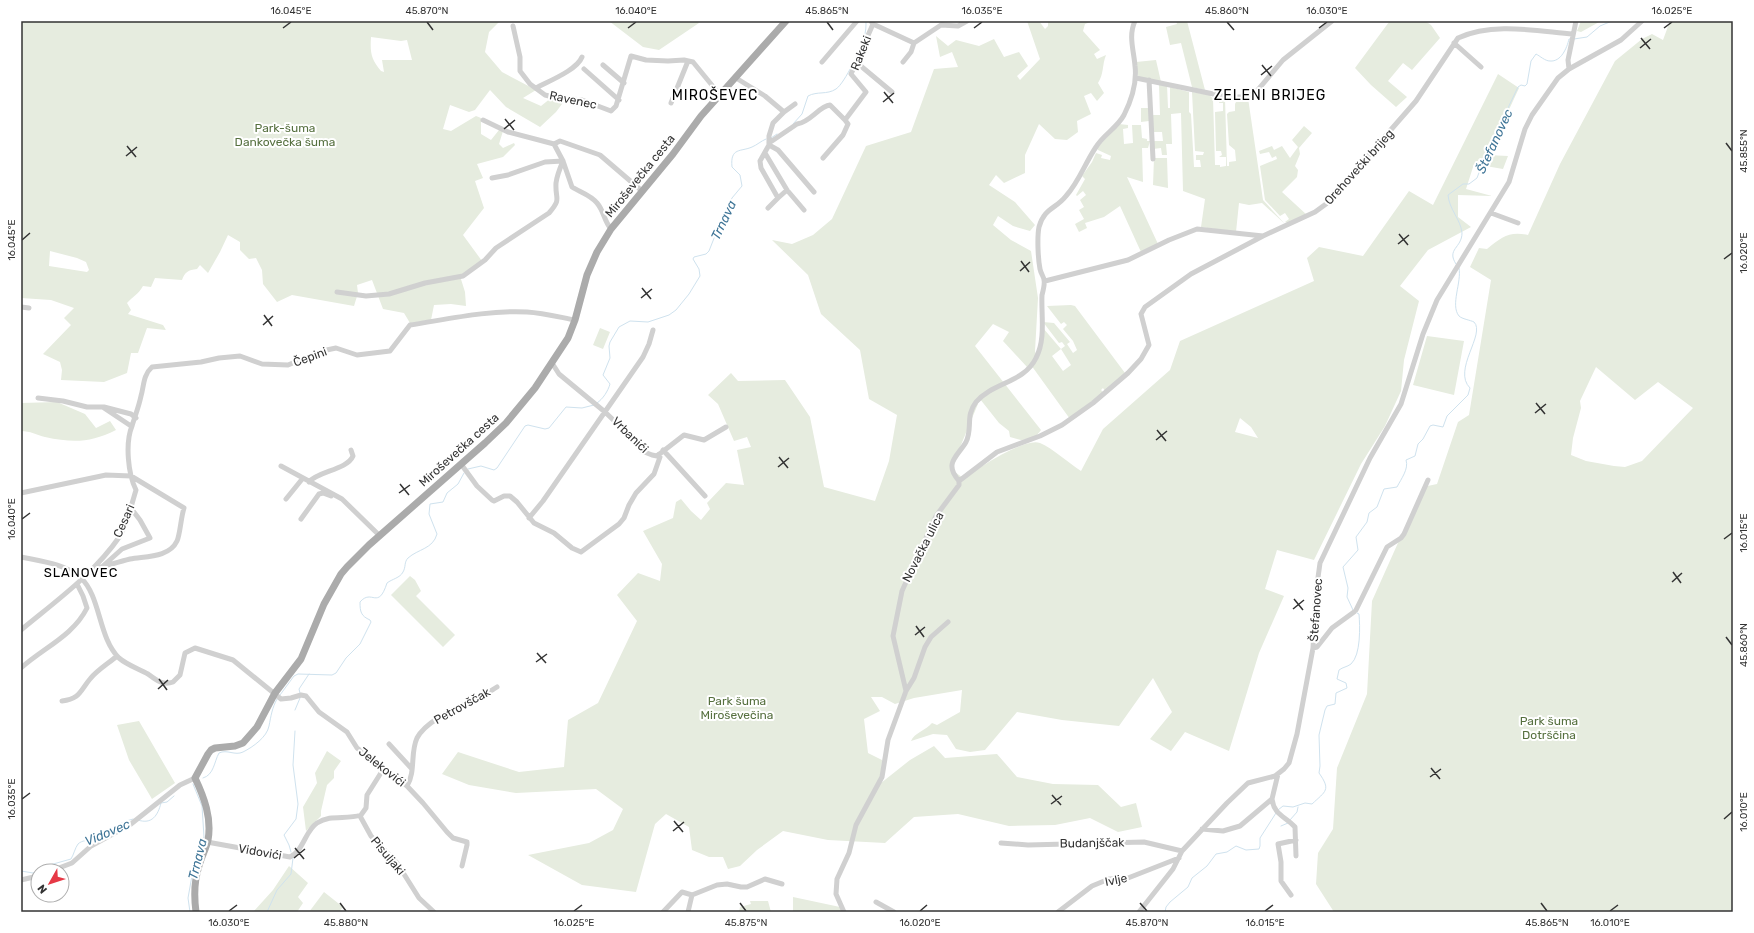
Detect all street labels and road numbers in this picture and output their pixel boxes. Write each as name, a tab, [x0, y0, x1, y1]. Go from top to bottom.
street label: Rakeki	[848, 34, 874, 72]
street label: Ravenec	[548, 88, 598, 112]
street label: Orehovečki brijeg	[1321, 126, 1397, 208]
street label: Miroševečka cesta	[602, 132, 678, 220]
street label: Čepini	[291, 344, 329, 370]
street label: Miroševečka cesta	[416, 410, 502, 490]
street label: Vrbanići	[609, 414, 651, 456]
street label: Cesari	[111, 502, 138, 540]
street label: Novačka ulica	[899, 510, 947, 584]
street label: Štefanovec	[1307, 577, 1325, 642]
street label: Petrovščak	[431, 684, 493, 727]
street label: Jelekovići	[356, 744, 408, 790]
street label: Pisuljaki	[368, 834, 408, 878]
street label: Budanjščak	[1059, 835, 1125, 851]
street label: Vidovići	[237, 841, 283, 863]
street label: Ivlje	[1104, 871, 1129, 889]

